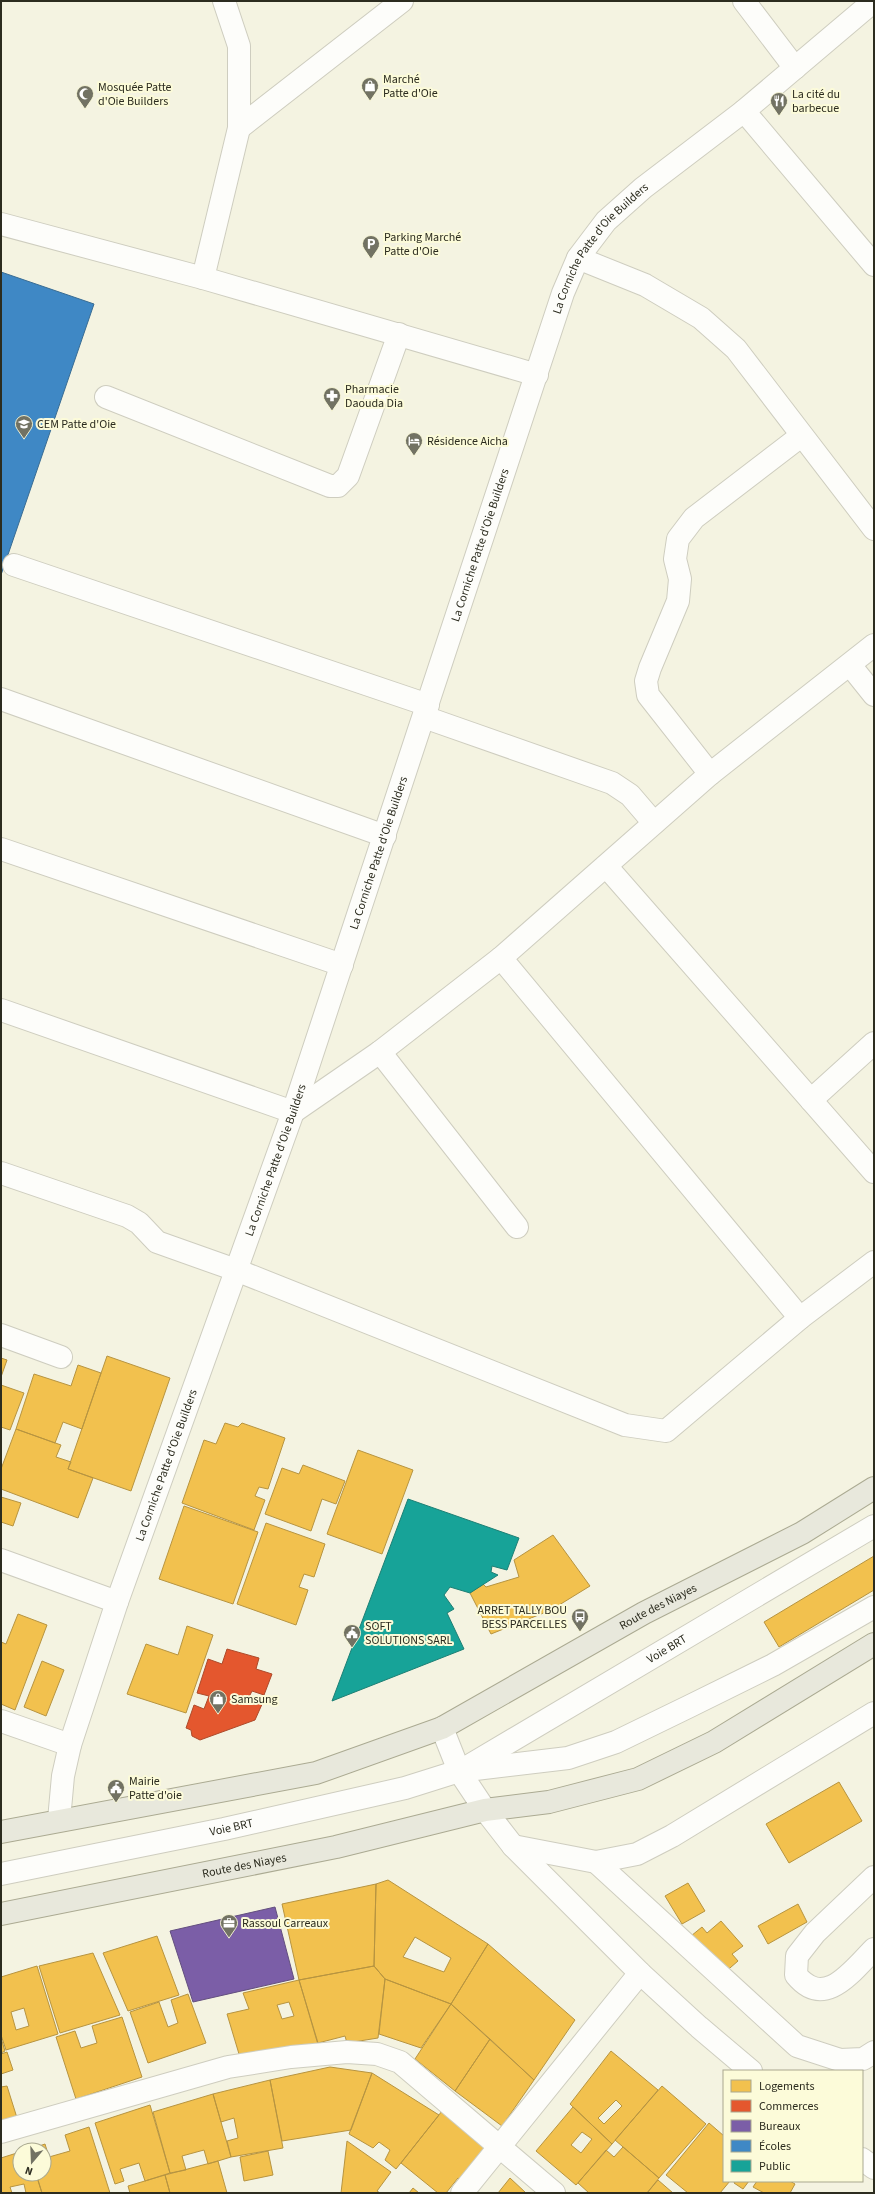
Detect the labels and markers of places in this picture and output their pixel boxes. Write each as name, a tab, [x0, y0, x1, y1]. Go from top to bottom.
place label: Marché Patte d'Oie	[383, 71, 438, 102]
shop icon: Marché Patte d'Oie	[360, 76, 380, 101]
place label: Mosquée Patte d'Oie Builders	[98, 79, 172, 110]
mosque icon: Mosquée Patte d'Oie Builders	[75, 84, 95, 109]
place label: La cité du barbecue	[792, 86, 840, 117]
restaurant icon: La cité du barbecue	[769, 91, 789, 116]
place label: Parking Marché Patte d'Oie	[384, 229, 461, 260]
parking icon: Parking Marché Patte d'Oie	[361, 234, 381, 259]
place label: Pharmacie Daouda Dia	[345, 381, 403, 412]
pharmacy icon: Pharmacie Daouda Dia	[322, 386, 342, 411]
school or university icon: CEM Patte d'Oie	[14, 414, 34, 439]
place label: CEM Patte d'Oie	[37, 416, 116, 433]
hotel icon: Résidence Aicha	[404, 431, 424, 456]
place label: Résidence Aicha	[427, 433, 508, 450]
place label: ARRET TALLY BOU BESS PARCELLES	[478, 1602, 567, 1633]
bus stop icon: ARRET TALLY BOU BESS PARCELLES	[570, 1607, 590, 1632]
place label: SOFT SOLUTIONS SARL	[365, 1618, 452, 1649]
public building icon: SOFT SOLUTIONS SARL	[342, 1623, 362, 1648]
shop icon: Samsung	[208, 1689, 228, 1714]
place label: Samsung	[231, 1691, 278, 1708]
place label: Mairie Patte d'oie	[129, 1773, 182, 1804]
public building icon: Mairie Patte d'oie	[106, 1778, 126, 1803]
office icon: Rassoul Carreaux	[219, 1913, 239, 1938]
place label: Rassoul Carreaux	[242, 1915, 329, 1932]

